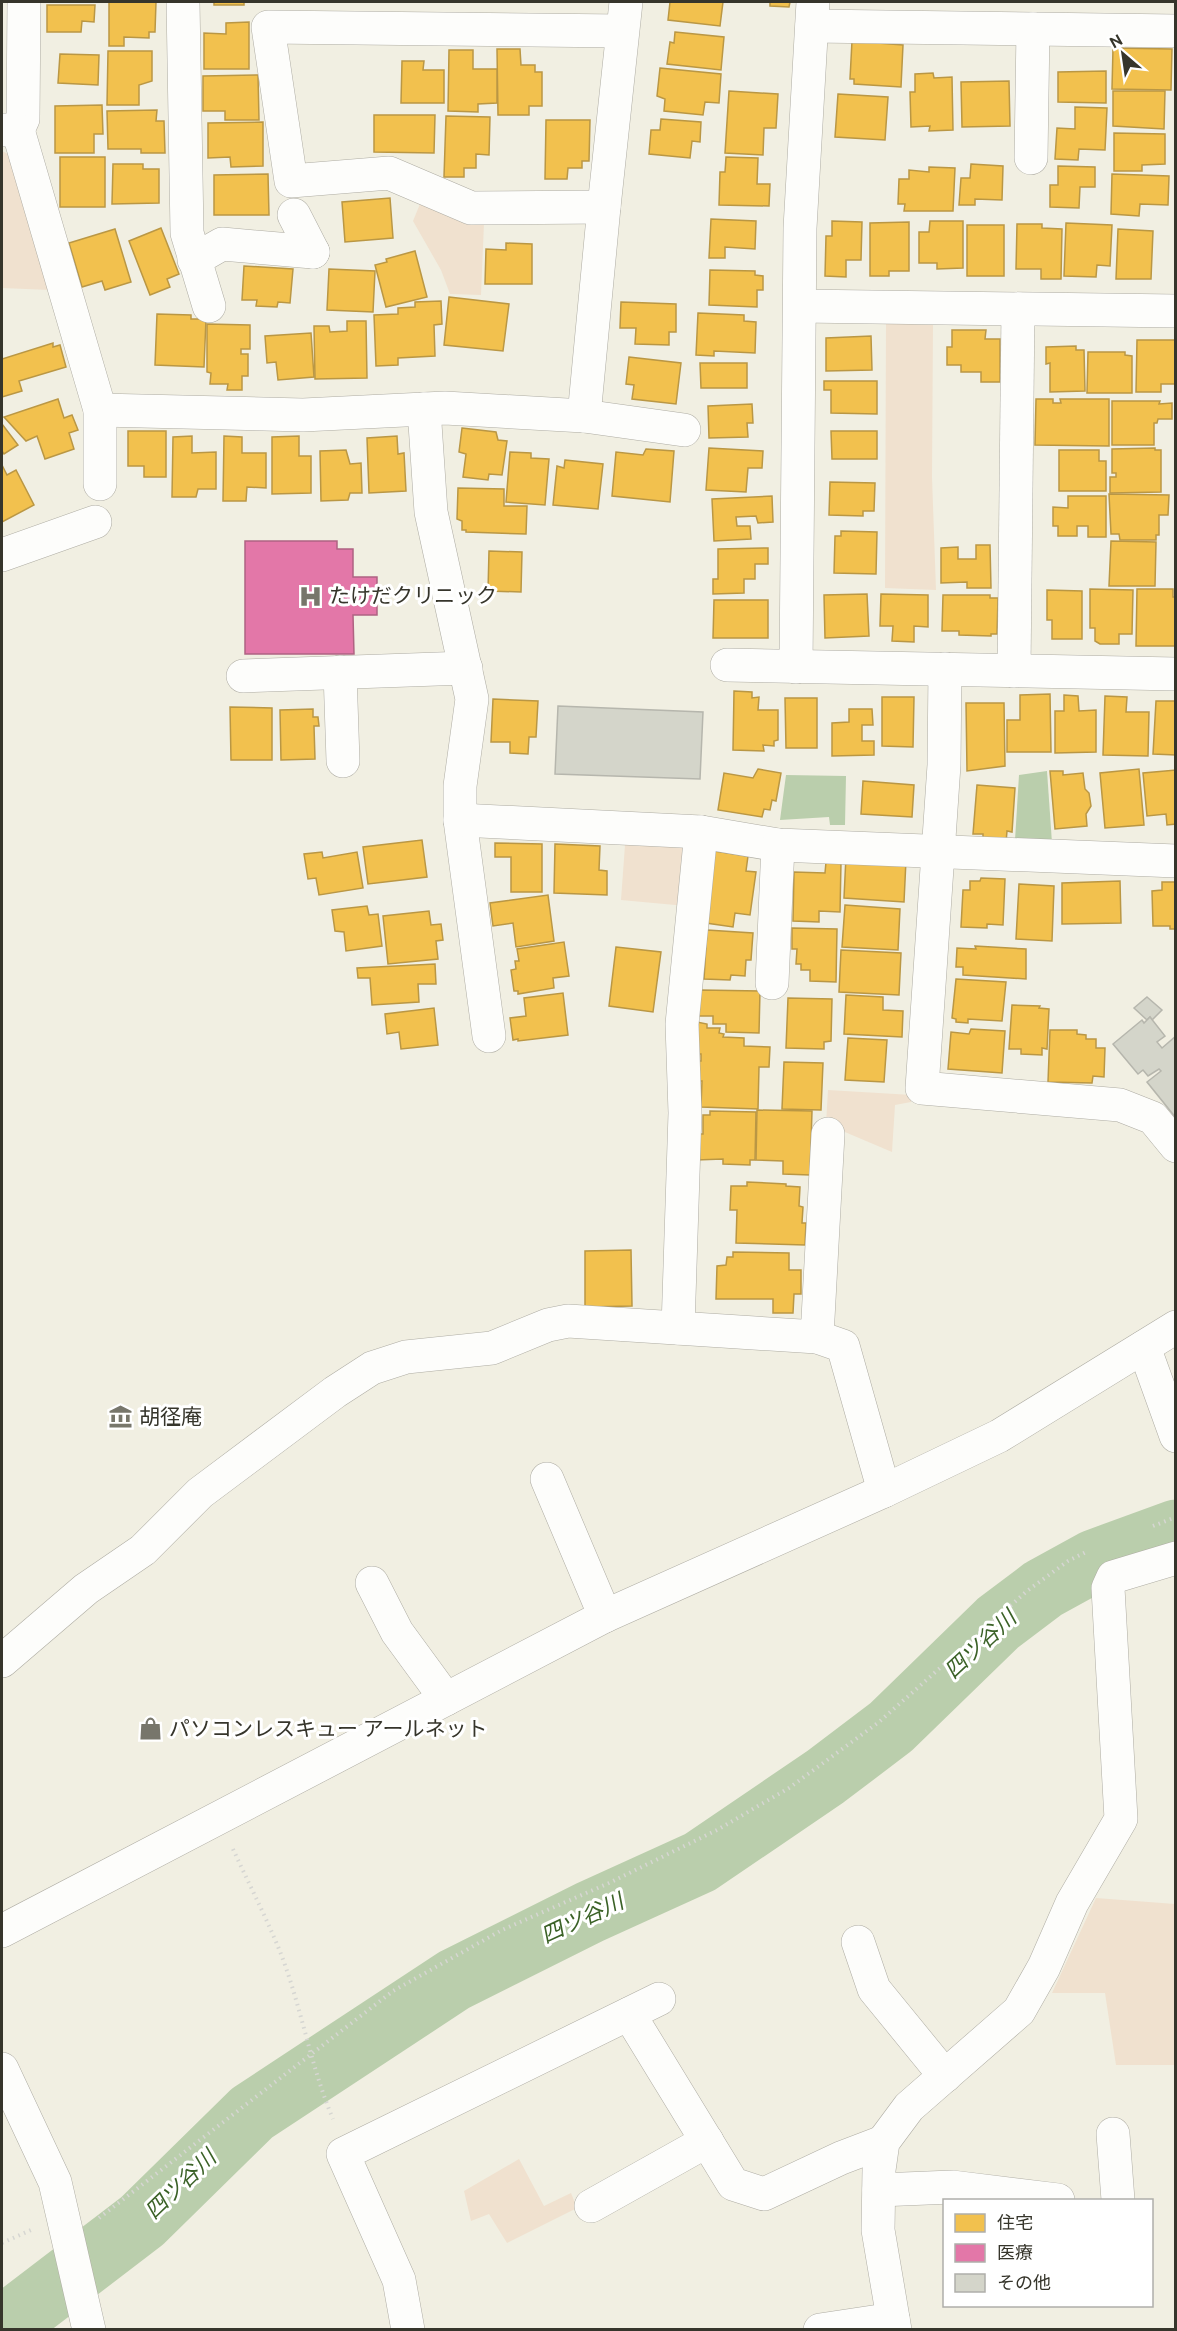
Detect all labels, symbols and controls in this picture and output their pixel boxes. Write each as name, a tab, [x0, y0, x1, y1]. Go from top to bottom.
north arrow	[1093, 24, 1153, 84]
text: N	[1106, 30, 1125, 52]
hospital icon: たけだクリニック	[298, 583, 324, 609]
place label: たけだクリニック	[329, 583, 497, 607]
museum icon: 胡径庵	[108, 1404, 134, 1430]
place label: 胡径庵	[139, 1404, 202, 1428]
water label: 四ツ谷川	[939, 1603, 1022, 1683]
shop icon: パソコンレスキュー アールネット	[138, 1716, 164, 1742]
place label: パソコンレスキュー アールネット	[169, 1716, 488, 1740]
water label: 四ツ谷川	[537, 1887, 629, 1947]
water label: 四ツ谷川	[139, 2143, 221, 2223]
legend	[943, 2199, 1153, 2307]
text: 住宅	[997, 2212, 1033, 2232]
text: 医療	[997, 2242, 1033, 2262]
text: その他	[997, 2272, 1051, 2292]

